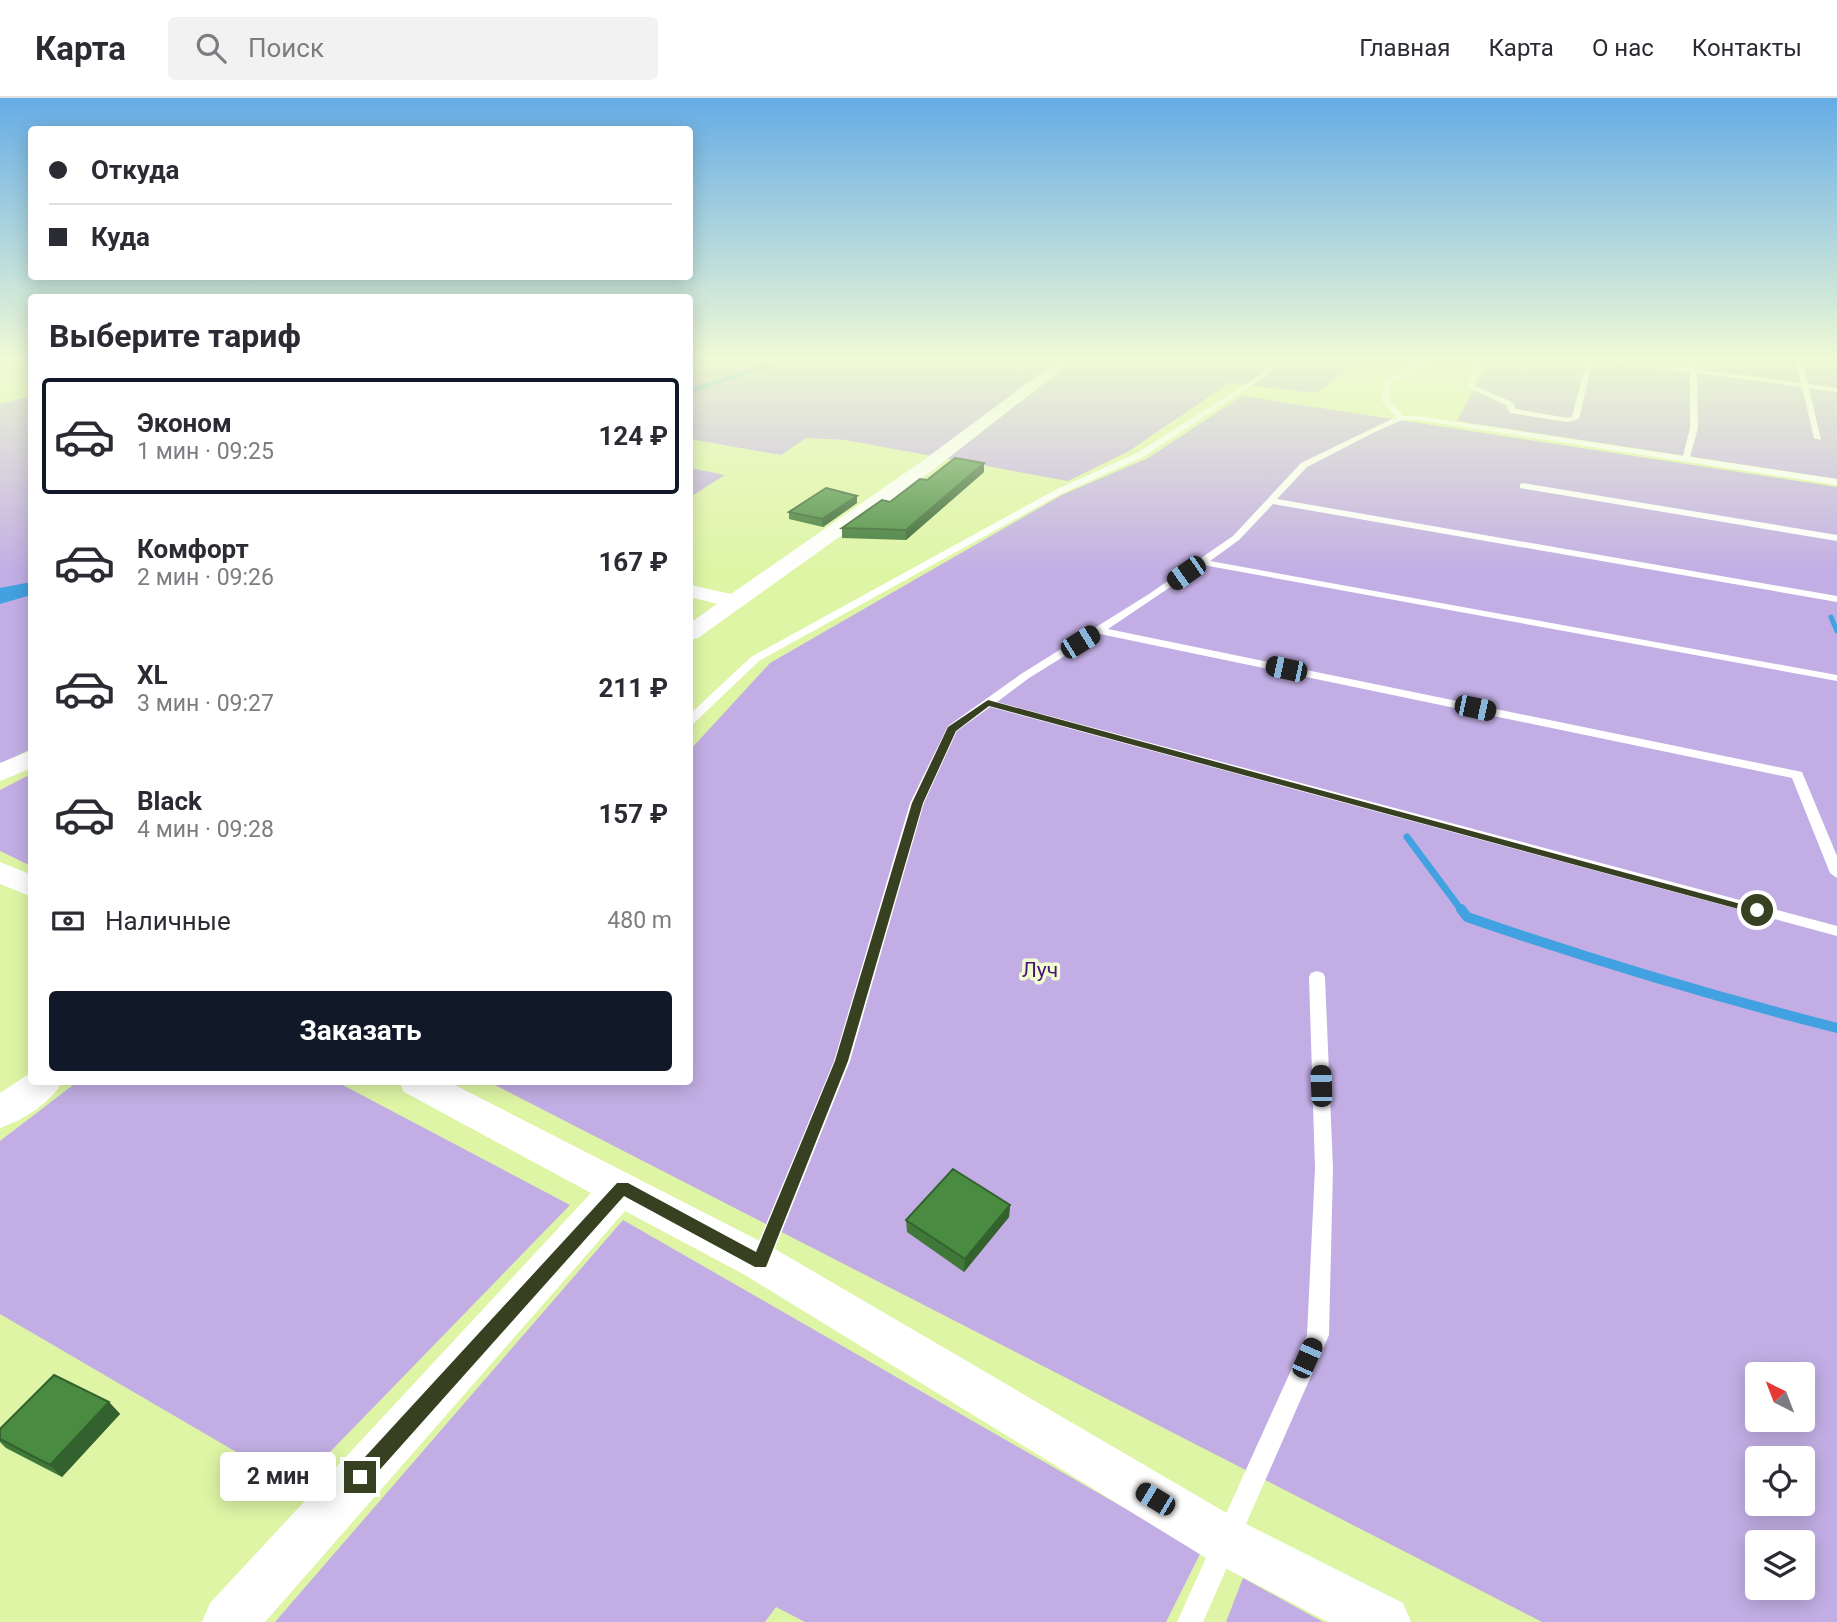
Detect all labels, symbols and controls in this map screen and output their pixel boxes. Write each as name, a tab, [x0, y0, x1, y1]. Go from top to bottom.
search box	[168, 17, 658, 80]
text: Карта	[35, 29, 126, 68]
icon: search	[192, 29, 230, 67]
text: Поиск	[248, 33, 324, 63]
text: Главная	[1359, 34, 1450, 62]
text: Карта	[1488, 34, 1554, 62]
text: О нас	[1592, 34, 1654, 62]
text: Контакты	[1692, 34, 1802, 62]
text: Откуда	[91, 155, 180, 185]
text: Куда	[91, 222, 150, 252]
text: Выберите тариф	[49, 317, 301, 355]
icon: car	[53, 405, 116, 468]
text: Эконом	[137, 408, 232, 438]
text: 124 ₽	[598, 421, 668, 451]
text: 1 мин · 09:25	[137, 438, 274, 465]
icon: car	[53, 531, 116, 594]
text: Комфорт	[137, 534, 249, 564]
text: 167 ₽	[598, 547, 668, 577]
car	[1163, 552, 1210, 594]
text: 2 мин · 09:26	[137, 564, 274, 591]
car	[1057, 622, 1104, 662]
car	[1264, 654, 1309, 684]
icon: car	[53, 657, 116, 720]
text: XL	[137, 660, 168, 690]
text: 211 ₽	[598, 673, 668, 703]
text: 3 мин · 09:27	[137, 690, 274, 717]
car	[1453, 693, 1498, 723]
icon: car	[53, 783, 116, 846]
text: Black	[137, 786, 202, 816]
text: 157 ₽	[598, 799, 668, 829]
text: 4 мин · 09:28	[137, 816, 274, 843]
route start	[1741, 894, 1773, 926]
icon: cash	[49, 902, 87, 940]
text: Наличные	[105, 906, 231, 936]
text: 480 m	[607, 907, 672, 934]
park label: Луч	[1022, 958, 1058, 982]
button: Заказать	[49, 991, 672, 1071]
car	[1310, 1065, 1333, 1107]
car	[1289, 1335, 1326, 1381]
north arrow	[1745, 1362, 1815, 1432]
map controls	[1745, 1362, 1815, 1600]
button: locate	[1745, 1446, 1815, 1516]
callout: 2 мин	[220, 1452, 336, 1502]
route end	[344, 1461, 376, 1493]
text: 2 мин	[247, 1463, 309, 1490]
car	[1132, 1479, 1179, 1519]
button: layers	[1745, 1530, 1815, 1600]

